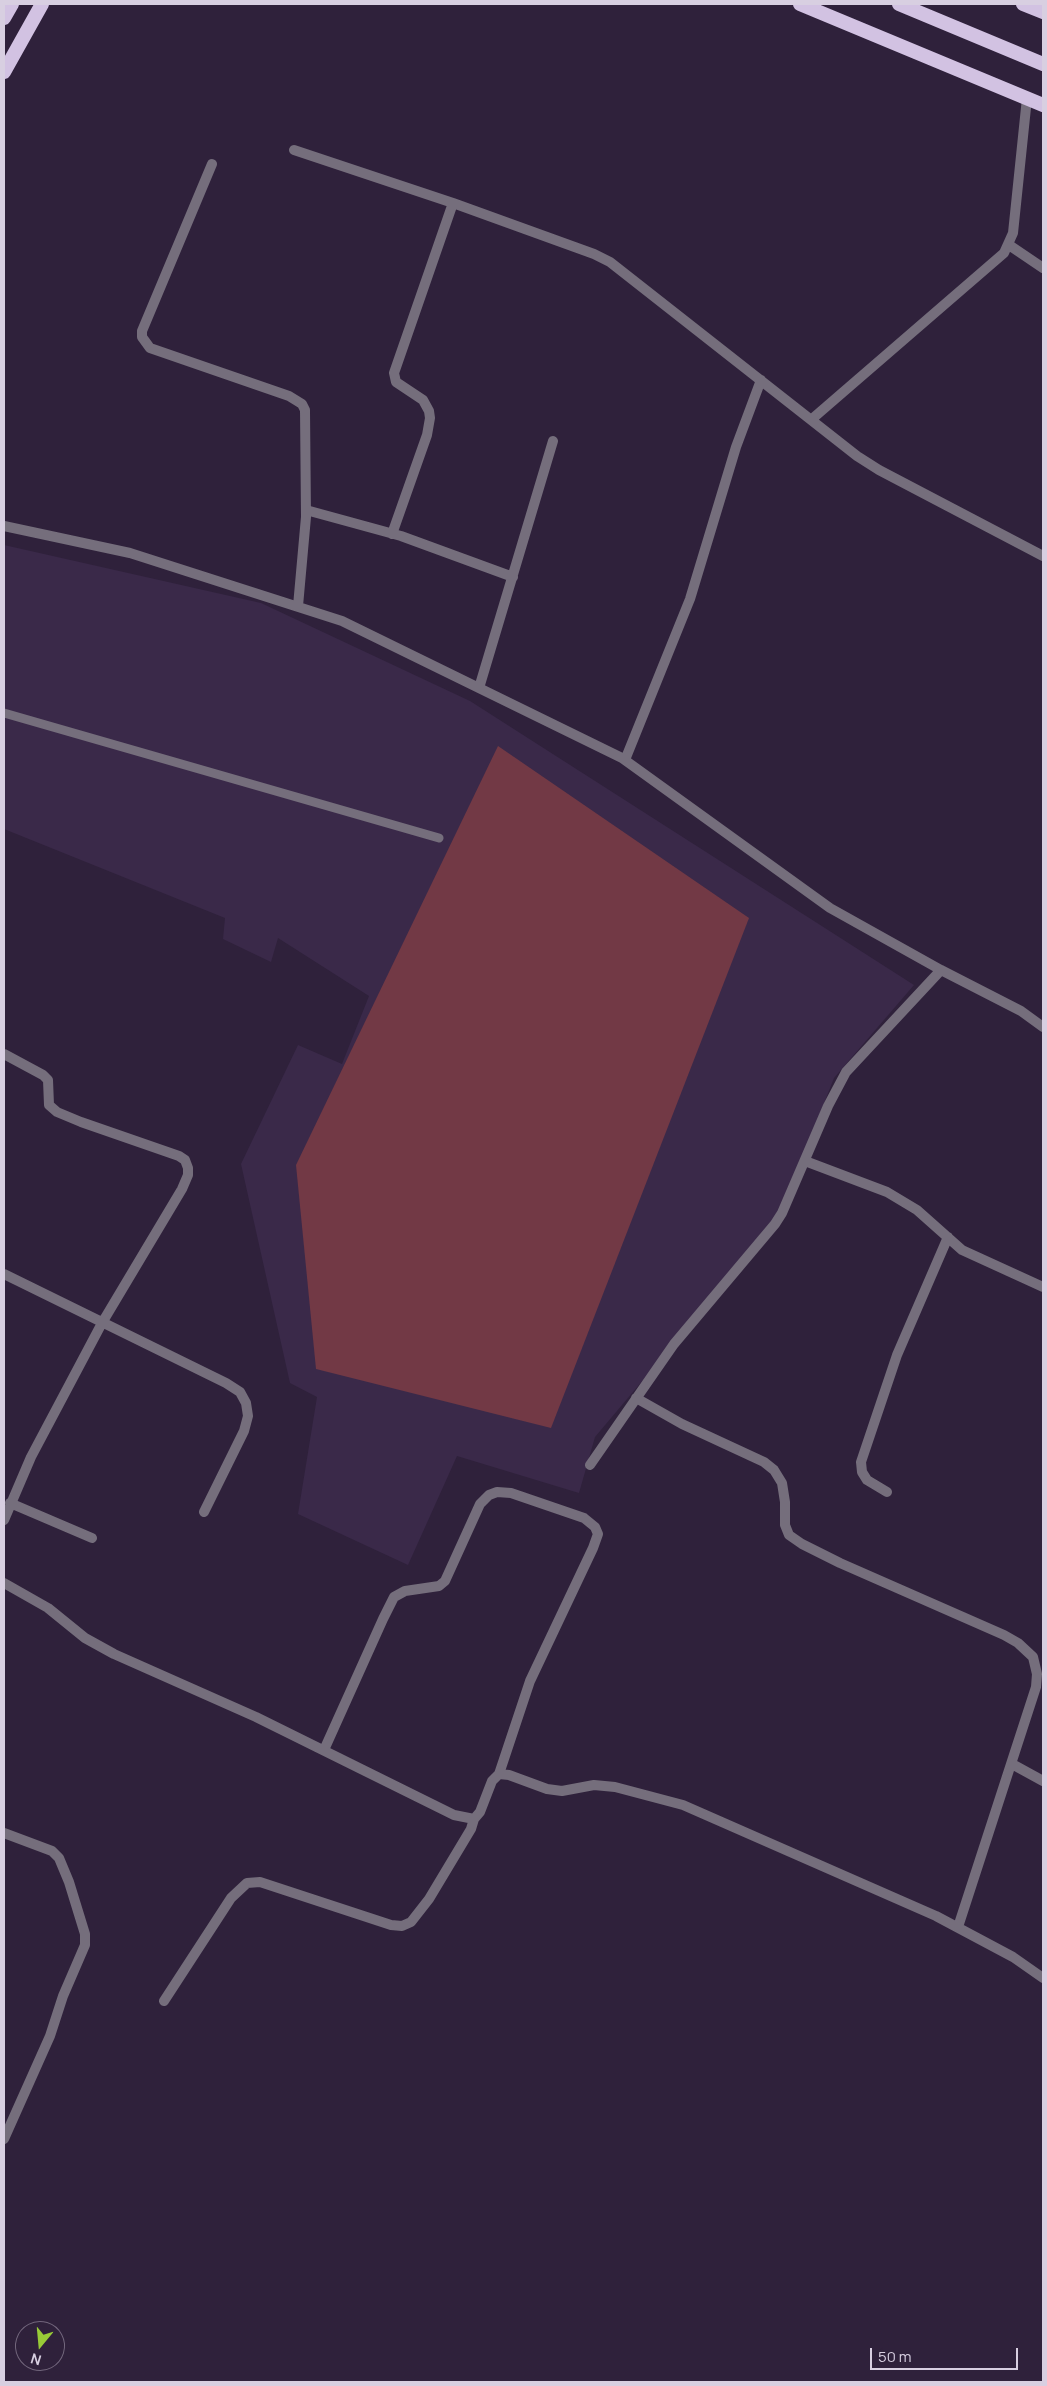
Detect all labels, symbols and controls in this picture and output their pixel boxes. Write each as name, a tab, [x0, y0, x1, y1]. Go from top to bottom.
north arrow	[15, 2321, 65, 2371]
scale bar	[872, 2338, 1020, 2370]
text: 50 m	[878, 2346, 912, 2367]
text: N	[28, 2349, 43, 2370]

